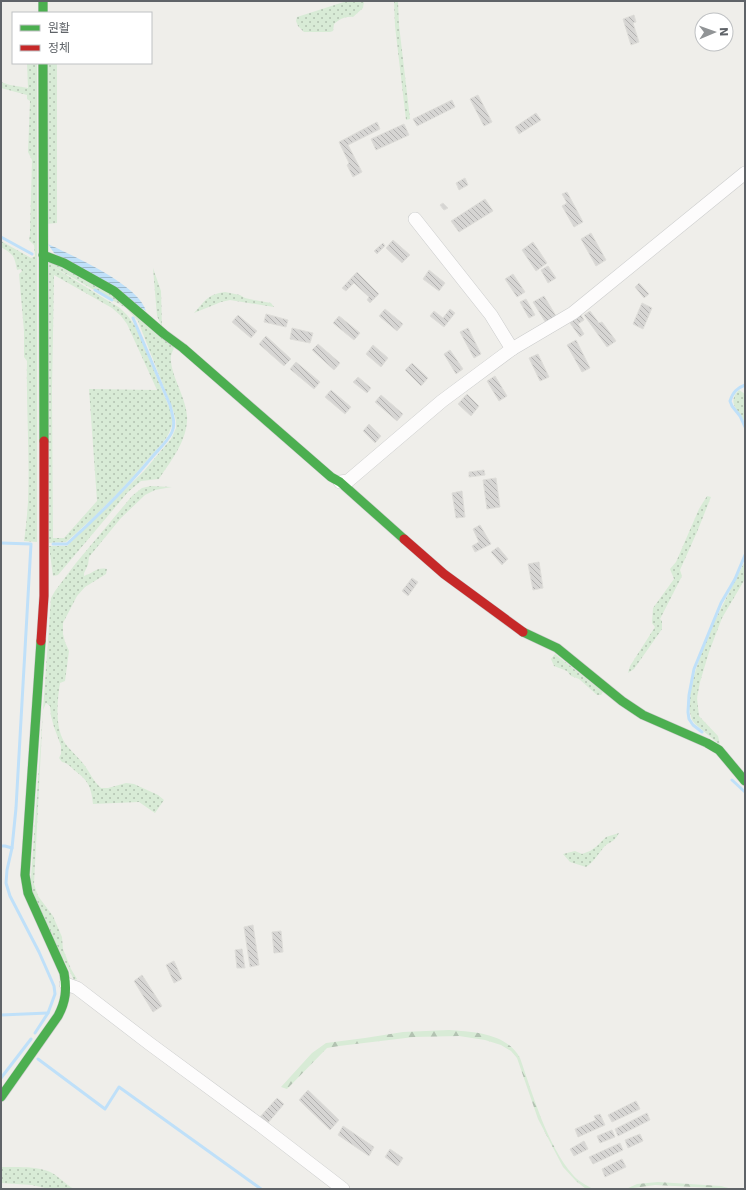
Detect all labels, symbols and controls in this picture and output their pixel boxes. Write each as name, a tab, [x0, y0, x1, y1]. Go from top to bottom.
legend	[12, 12, 152, 64]
north arrow	[694, 12, 734, 52]
text: 원활	[48, 21, 70, 35]
text: N	[717, 27, 730, 37]
text: 정체	[48, 41, 70, 55]

